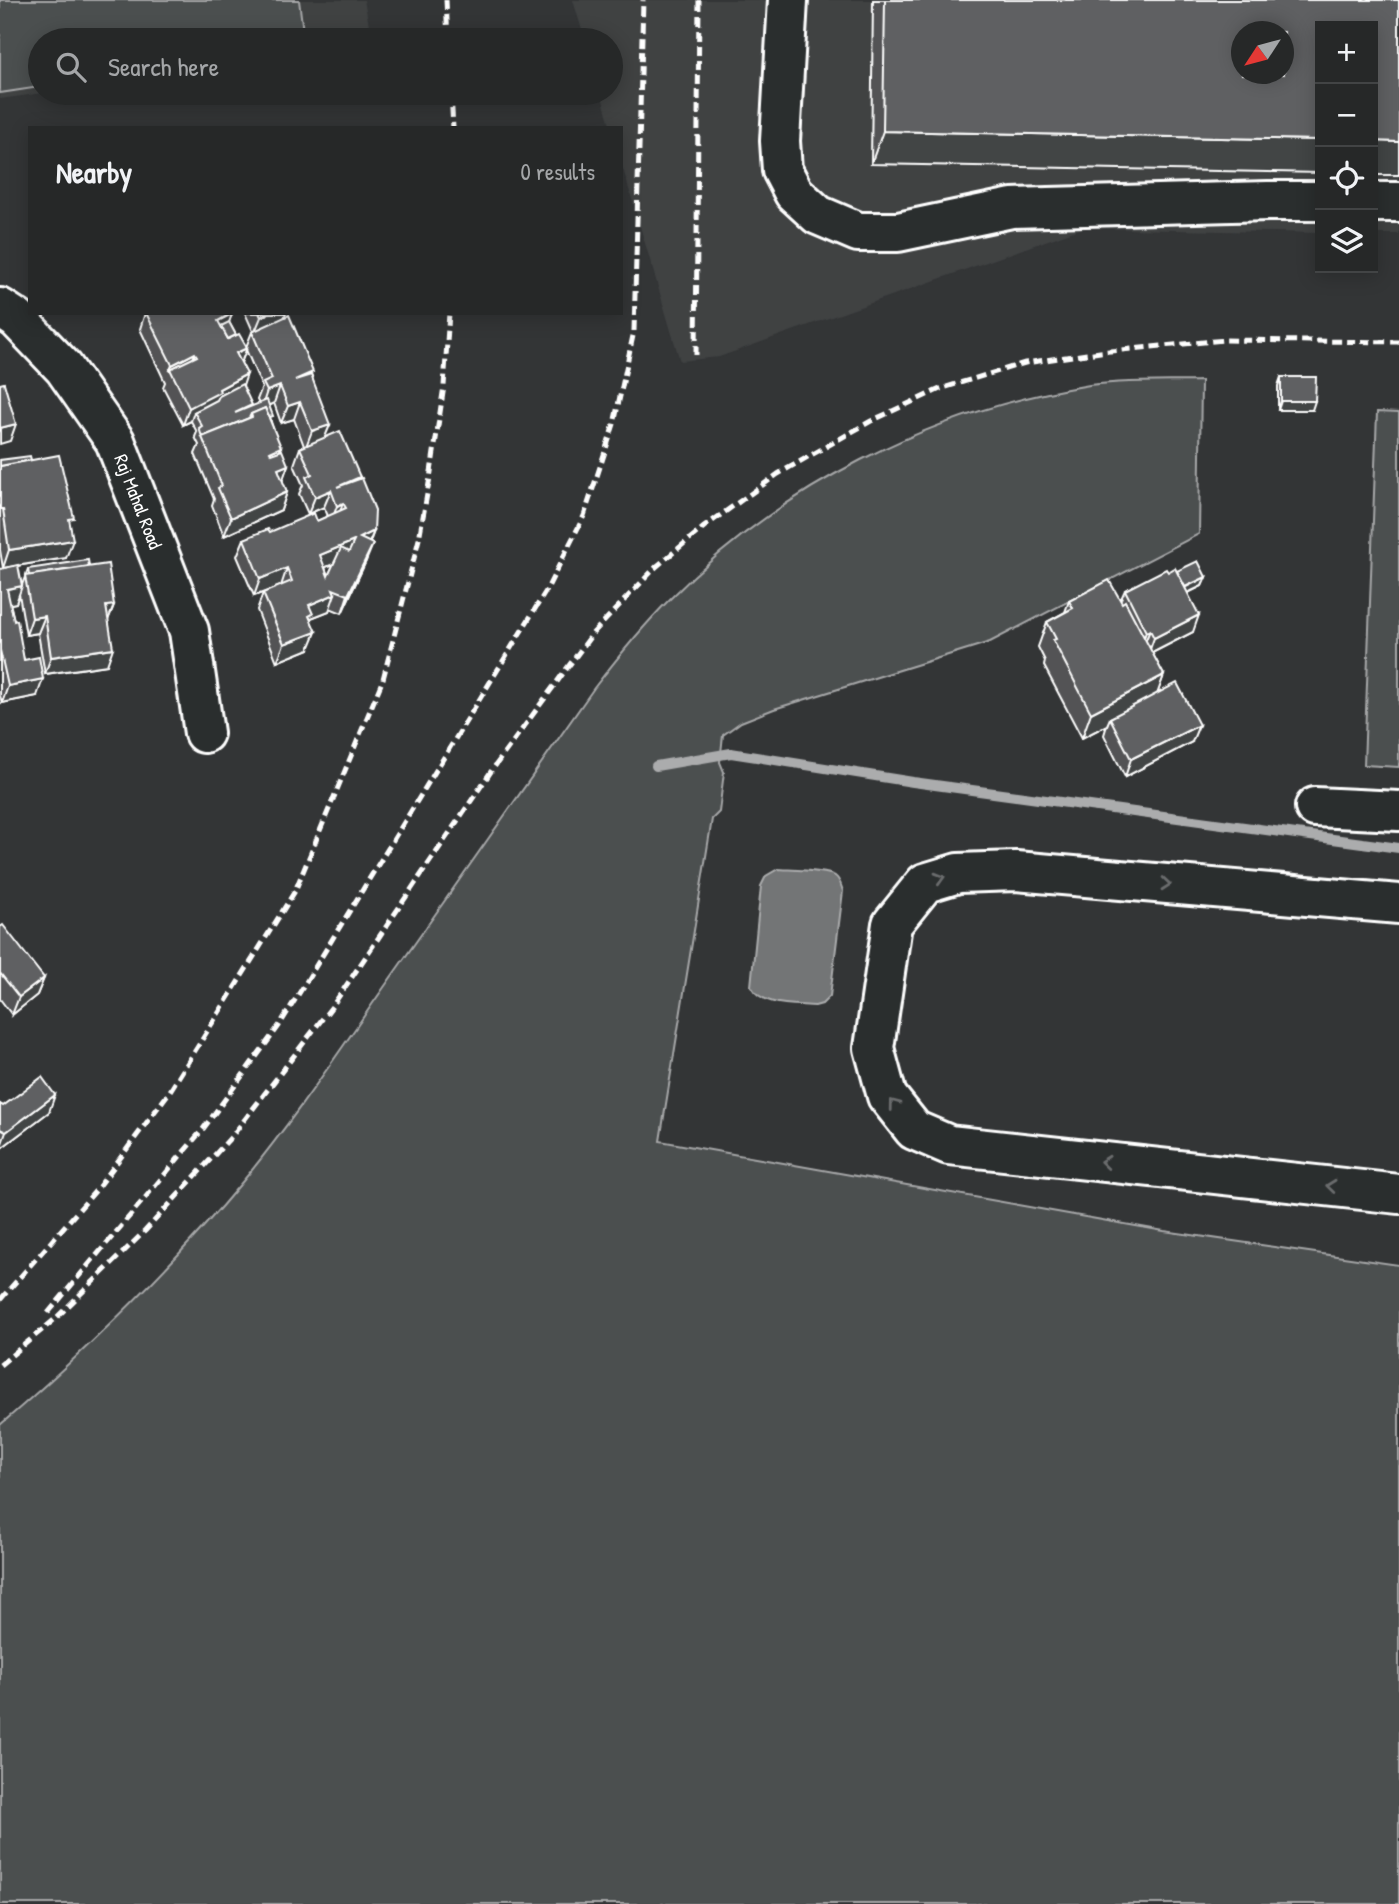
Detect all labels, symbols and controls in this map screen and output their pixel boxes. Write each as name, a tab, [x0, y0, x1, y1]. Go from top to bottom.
north arrow	[1231, 21, 1294, 84]
map controls	[1315, 21, 1378, 273]
button: +	[1315, 21, 1378, 84]
search box	[28, 28, 623, 105]
icon: search	[52, 48, 90, 86]
text: Search here	[108, 49, 219, 84]
button: −	[1315, 84, 1378, 147]
button: locate	[1315, 147, 1378, 210]
text: Nearby	[56, 152, 132, 192]
text: 0 results	[520, 156, 595, 187]
button: layers	[1315, 210, 1378, 273]
street label: Raj Mahal Road	[108, 450, 169, 553]
one-way arrow	[934, 872, 946, 887]
one-way arrow	[1161, 876, 1172, 891]
one-way arrow	[890, 1099, 902, 1112]
one-way arrow	[1099, 1154, 1111, 1169]
one-way arrow	[1325, 1179, 1336, 1194]

